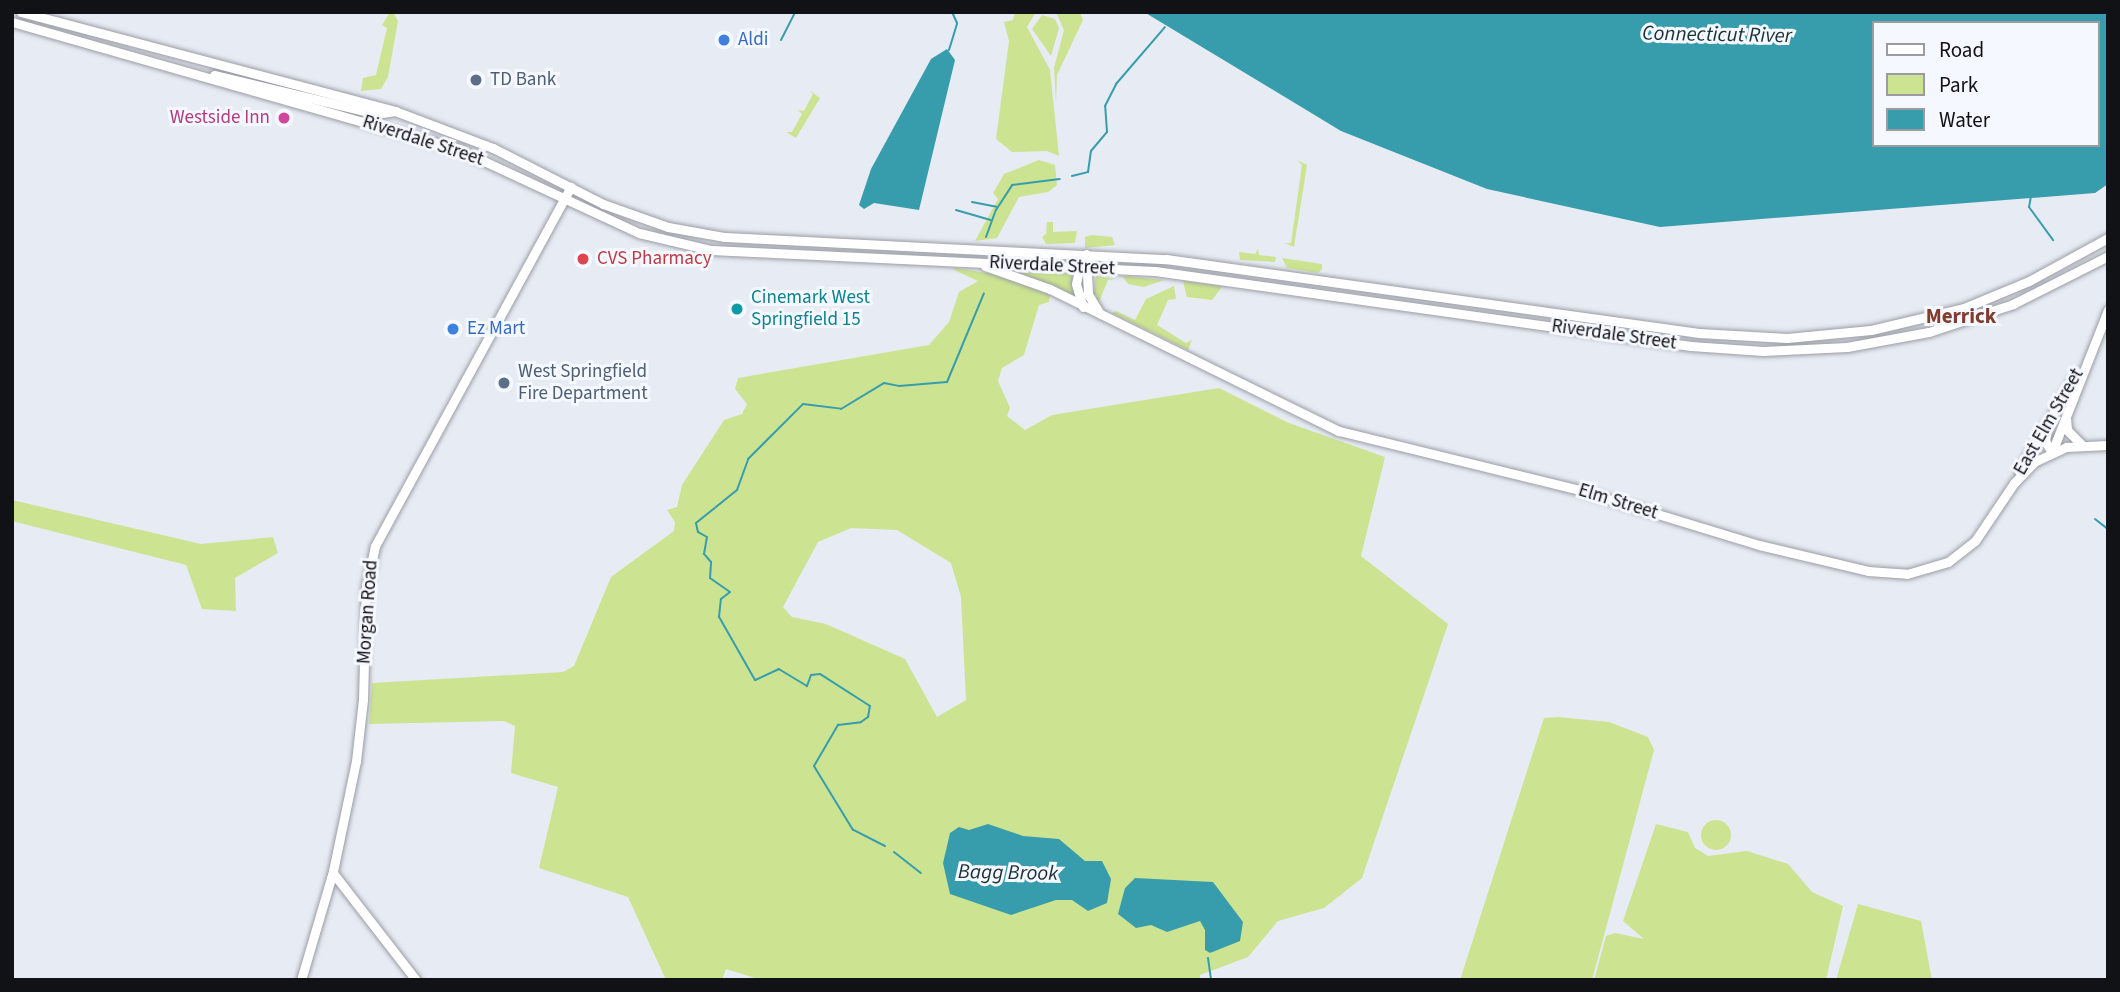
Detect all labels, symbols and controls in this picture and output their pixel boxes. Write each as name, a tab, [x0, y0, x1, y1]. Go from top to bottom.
water label: Connecticut River	[1642, 20, 1792, 48]
legend	[1871, 21, 2099, 147]
place label: Aldi	[738, 29, 768, 51]
marker: Aldi	[716, 32, 732, 48]
text: Road	[1939, 35, 1984, 65]
place label: TD Bank	[490, 69, 556, 91]
text: Park	[1939, 70, 1978, 100]
marker: TD Bank	[468, 72, 484, 88]
text: Water	[1939, 105, 1990, 135]
place label: Westside Inn	[170, 107, 270, 129]
marker: Westside Inn	[276, 110, 292, 126]
street label: Riverdale Street	[360, 111, 486, 171]
place label: CVS Pharmacy	[597, 248, 712, 270]
marker: CVS Pharmacy	[575, 251, 591, 267]
street label: Riverdale Street	[989, 251, 1115, 281]
place label: Cinemark West Springfield 15	[751, 287, 870, 331]
marker: Cinemark West Springfield 15	[729, 301, 745, 317]
district label: Merrick	[1926, 303, 1996, 329]
street label: Riverdale Street	[1550, 315, 1678, 355]
place label: Ez Mart	[467, 318, 525, 340]
marker: Ez Mart	[445, 321, 461, 337]
place label: West Springfield Fire Department	[518, 361, 648, 405]
street label: East Elm Street	[2009, 365, 2089, 479]
marker: West Springfield Fire Department	[496, 375, 512, 391]
street label: Elm Street	[1575, 479, 1661, 525]
street label: Morgan Road	[353, 559, 383, 665]
water label: Bagg Brook	[958, 859, 1058, 885]

